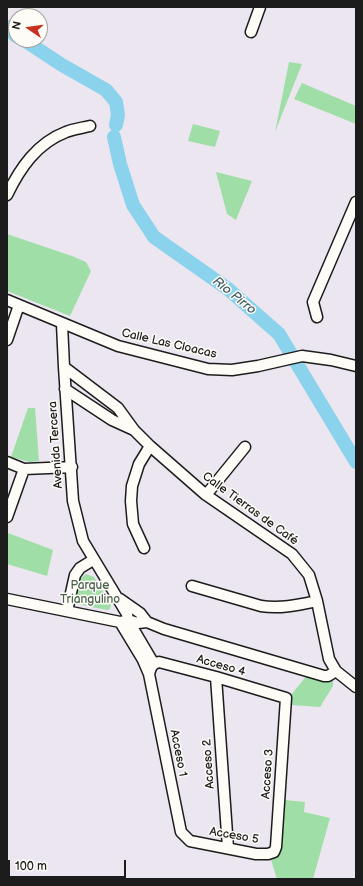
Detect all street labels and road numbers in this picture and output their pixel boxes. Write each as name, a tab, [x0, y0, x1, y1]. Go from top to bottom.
street label: Calle Las Cloacas	[120, 326, 218, 362]
street label: Avenida Tercera	[46, 401, 66, 489]
street label: Calle Tierras de Café	[199, 469, 301, 549]
street label: Acceso 4	[195, 652, 247, 680]
street label: Acceso 1	[166, 728, 190, 778]
street label: Acceso 2	[200, 739, 218, 789]
street label: Acceso 3	[259, 748, 277, 800]
street label: Acceso 5	[208, 825, 260, 847]

